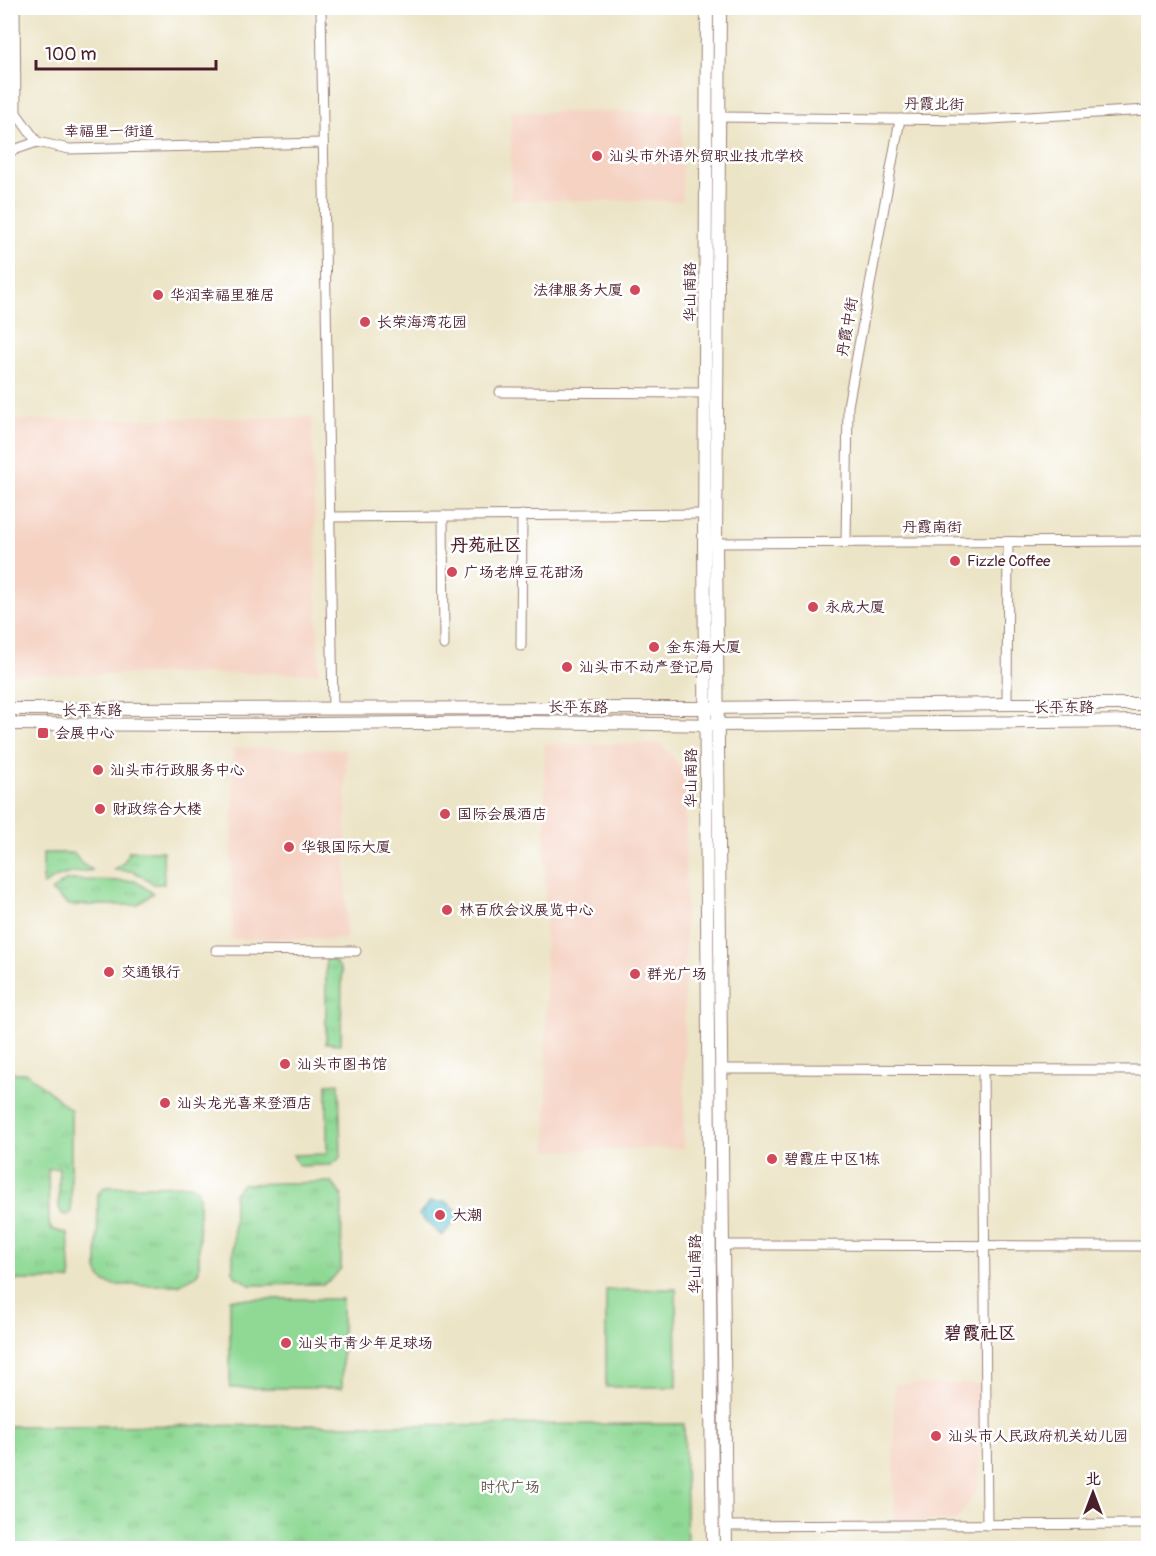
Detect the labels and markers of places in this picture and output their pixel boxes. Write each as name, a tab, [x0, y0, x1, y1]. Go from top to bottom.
place label: 汕头市外语外贸职业技术学校	[609, 147, 804, 166]
marker: 汕头市外语外贸职业技术学校	[590, 149, 604, 163]
place label: 法律服务大厦	[533, 281, 623, 300]
marker: 法律服务大厦	[628, 283, 642, 297]
place label: 华润幸福里雅居	[170, 286, 275, 305]
marker: 华润幸福里雅居	[151, 288, 165, 302]
place label: 长荣海湾花园	[377, 313, 467, 332]
marker: 长荣海湾花园	[358, 315, 372, 329]
place label: Fizzle Coffee	[967, 552, 1051, 571]
marker: Fizzle Coffee	[948, 554, 962, 568]
place label: 广场老牌豆花甜汤	[464, 563, 584, 582]
marker: 广场老牌豆花甜汤	[445, 565, 459, 579]
place label: 永成大厦	[825, 598, 885, 617]
marker: 永成大厦	[806, 600, 820, 614]
place label: 金东海大厦	[666, 638, 741, 657]
marker: 金东海大厦	[647, 640, 661, 654]
place label: 汕头市不动产登记局	[579, 658, 714, 677]
marker: 汕头市不动产登记局	[560, 660, 574, 674]
place label: 会展中心	[55, 724, 115, 743]
marker: 会展中心	[36, 726, 50, 740]
place label: 汕头市行政服务中心	[110, 761, 245, 780]
marker: 汕头市行政服务中心	[91, 763, 105, 777]
place label: 财政综合大楼	[112, 800, 202, 819]
marker: 财政综合大楼	[93, 802, 107, 816]
place label: 国际会展酒店	[457, 805, 547, 824]
marker: 国际会展酒店	[438, 807, 452, 821]
place label: 华银国际大厦	[301, 838, 391, 857]
marker: 华银国际大厦	[282, 840, 296, 854]
place label: 林百欣会议展览中心	[459, 901, 594, 920]
marker: 林百欣会议展览中心	[440, 903, 454, 917]
place label: 交通银行	[121, 963, 181, 982]
marker: 交通银行	[102, 965, 116, 979]
place label: 群光广场	[647, 965, 707, 984]
marker: 群光广场	[628, 967, 642, 981]
place label: 汕头市图书馆	[297, 1055, 387, 1074]
marker: 汕头市图书馆	[278, 1057, 292, 1071]
place label: 汕头龙光喜来登酒店	[177, 1094, 312, 1113]
marker: 汕头龙光喜来登酒店	[158, 1096, 172, 1110]
place label: 碧霞庄中区1栋	[784, 1150, 880, 1169]
marker: 碧霞庄中区1栋	[765, 1152, 779, 1166]
place label: 大潮	[452, 1206, 482, 1225]
marker: 大潮	[433, 1208, 447, 1222]
place label: 汕头市青少年足球场	[298, 1334, 433, 1353]
marker: 汕头市青少年足球场	[279, 1336, 293, 1350]
place label: 汕头市人民政府机关幼儿园	[948, 1427, 1128, 1446]
marker: 汕头市人民政府机关幼儿园	[929, 1429, 943, 1443]

